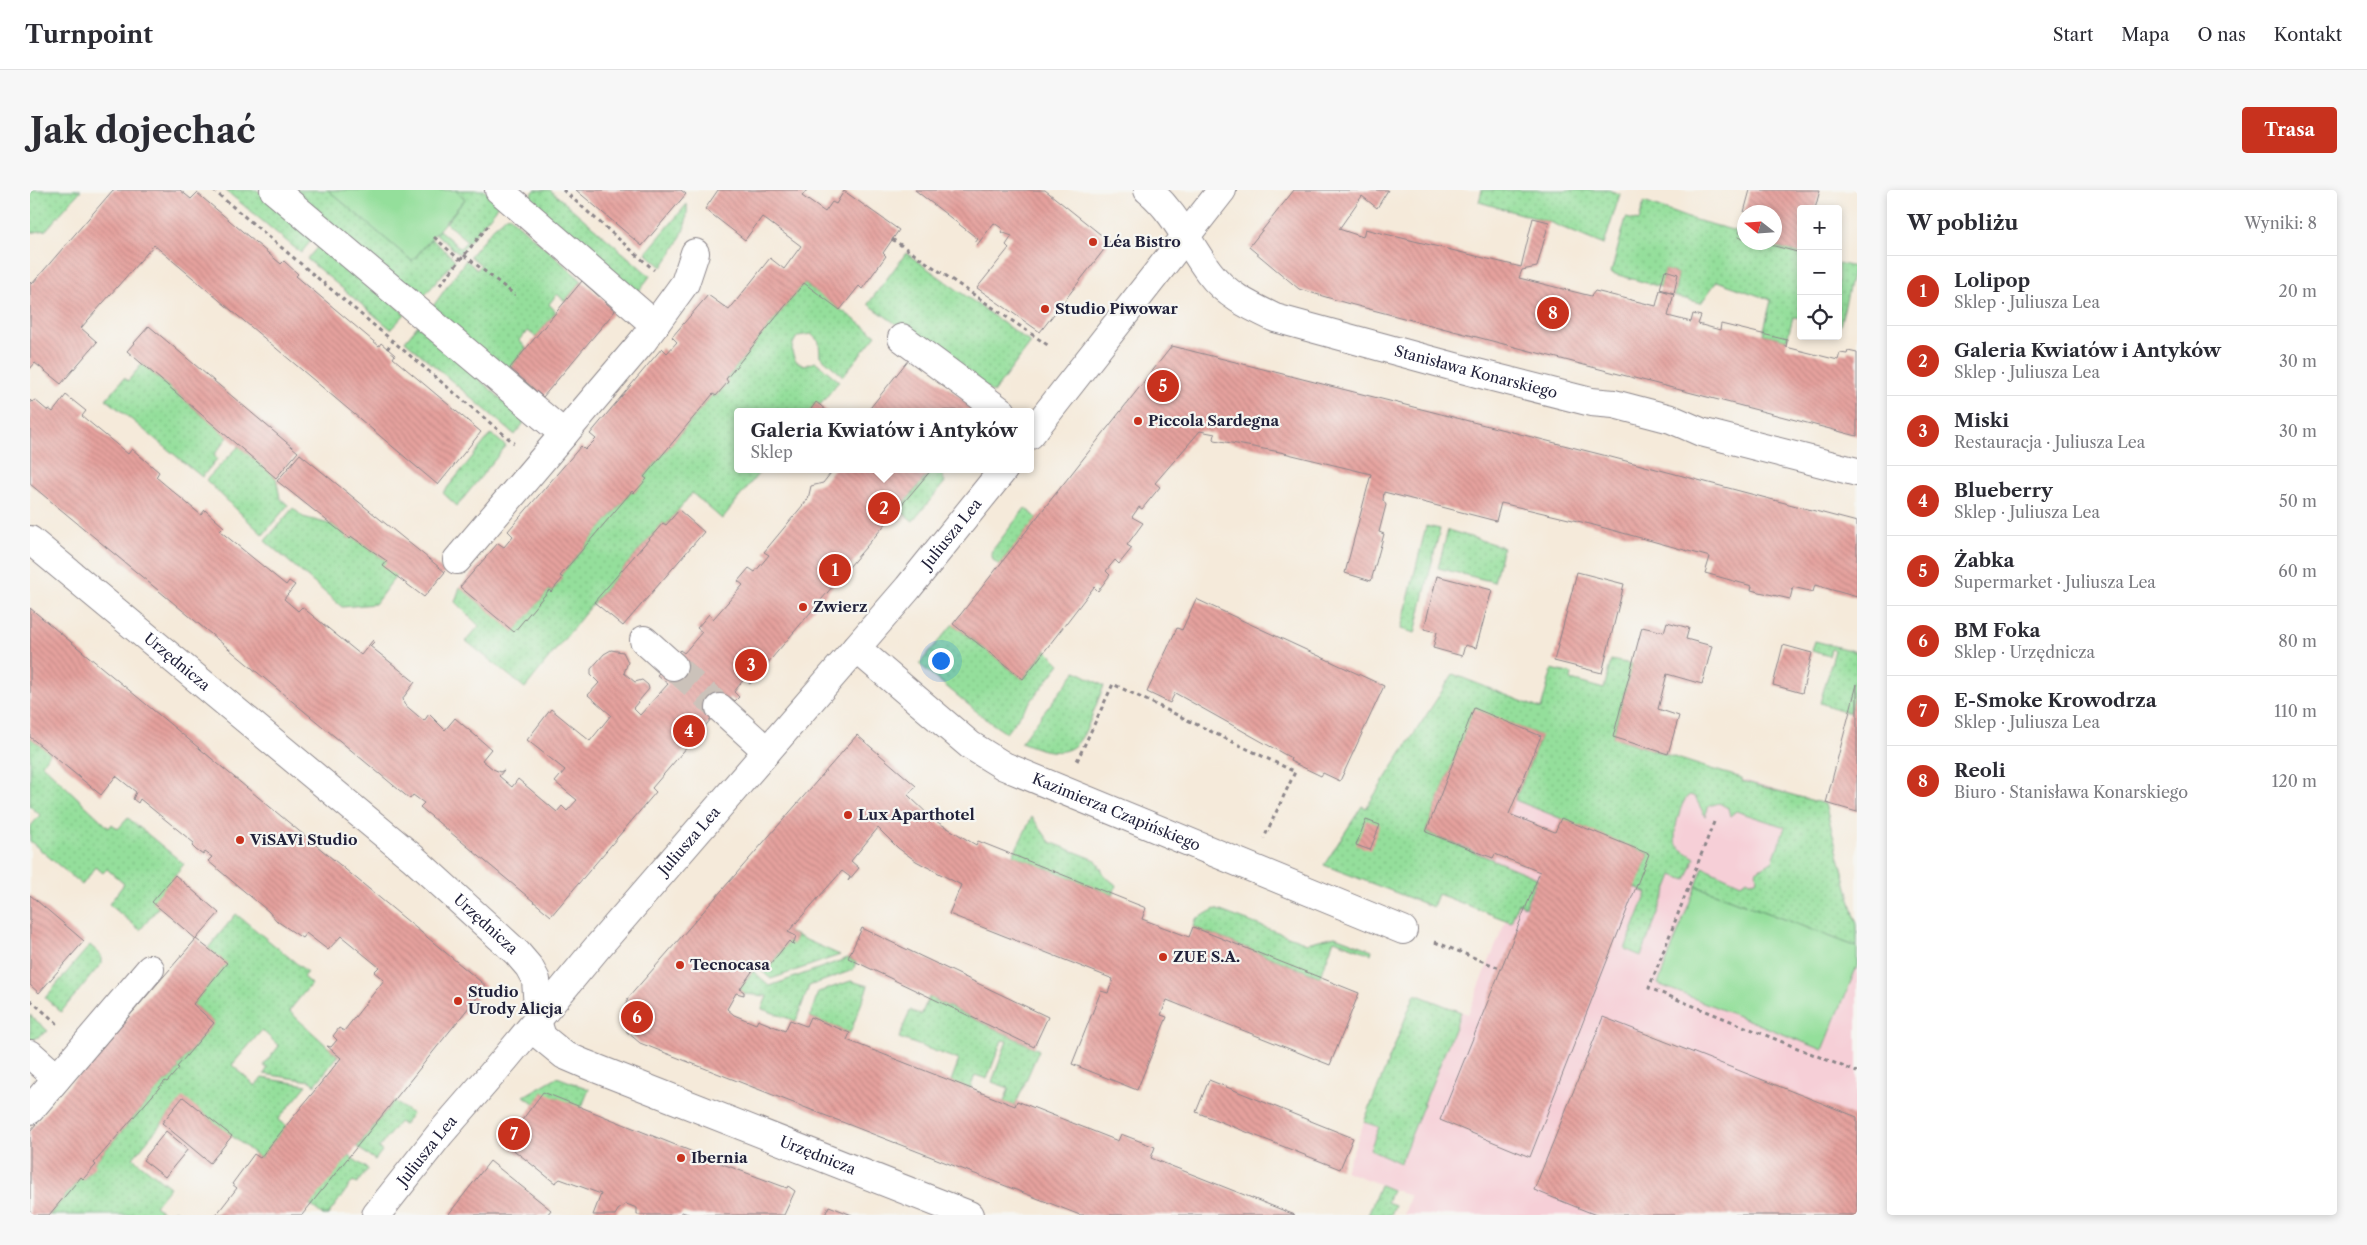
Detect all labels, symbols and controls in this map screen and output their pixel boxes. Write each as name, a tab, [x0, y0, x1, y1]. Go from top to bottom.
text: Turnpoint	[25, 20, 153, 49]
text: Start	[2053, 24, 2093, 46]
text: Mapa	[2121, 24, 2169, 46]
text: O nas	[2197, 24, 2246, 46]
text: Kontakt	[2274, 24, 2342, 46]
button: Trasa	[2242, 107, 2337, 153]
text: Jak dojechać	[30, 109, 256, 152]
north arrow	[1737, 205, 1782, 250]
map controls	[1797, 205, 1842, 340]
button: +	[1797, 205, 1842, 250]
text: W pobliżu	[1907, 210, 2018, 235]
text: Wyniki: 8	[2244, 213, 2317, 233]
place label: Léa Bistro	[1103, 232, 1181, 251]
marker: Léa Bistro	[1087, 236, 1099, 248]
button: −	[1797, 250, 1842, 295]
text: Lolipop	[1954, 269, 2030, 292]
text: 1	[1919, 281, 1927, 301]
text: 20 m	[2278, 281, 2317, 301]
text: Sklep · Juliusza Lea	[1954, 292, 2100, 312]
pin: 8	[1537, 294, 1569, 332]
button: locate	[1797, 295, 1842, 340]
place label: Studio Piwowar	[1055, 299, 1179, 318]
marker: Studio Piwowar	[1039, 303, 1051, 315]
text: Galeria Kwiatów i Antyków	[1954, 339, 2221, 362]
street label: Stanisława Konarskiego	[1392, 341, 1560, 402]
text: 2	[1918, 351, 1928, 371]
text: 30 m	[2279, 351, 2317, 371]
text: Sklep · Juliusza Lea	[1954, 362, 2100, 382]
pin: 5	[1147, 367, 1179, 405]
popup	[734, 408, 1034, 473]
text: Miski	[1954, 409, 2009, 432]
place label: Piccola Sardegna	[1148, 411, 1280, 430]
marker: Piccola Sardegna	[1132, 415, 1144, 427]
text: Galeria Kwiatów i Antyków	[751, 419, 1017, 442]
text: 3	[1918, 421, 1928, 441]
text: 30 m	[2279, 421, 2317, 441]
text: Restauracja · Juliusza Lea	[1954, 432, 2145, 452]
text: Sklep	[751, 442, 793, 462]
text: Blueberry	[1954, 479, 2053, 502]
pin: 2	[868, 489, 900, 527]
text: 4	[1918, 491, 1928, 511]
text: 50 m	[2279, 491, 2317, 511]
street label: Juliusza Lea	[916, 494, 985, 574]
text: Sklep · Juliusza Lea	[1954, 502, 2100, 522]
text: Żabka	[1954, 549, 2014, 572]
pin: 1	[819, 551, 851, 589]
text: 5	[1919, 561, 1927, 581]
text: 60 m	[2278, 561, 2317, 581]
text: Supermarket · Juliusza Lea	[1954, 572, 2156, 592]
place label: Zwierz	[813, 597, 868, 616]
marker: Zwierz	[797, 601, 809, 613]
text: BM Foka	[1954, 619, 2040, 642]
street label: Urzędnicza	[140, 629, 214, 695]
text: 6	[1918, 631, 1928, 651]
text: 80 m	[2278, 631, 2317, 651]
text: Sklep · Urzędnicza	[1954, 642, 2095, 662]
pin: 3	[735, 646, 767, 684]
your location	[928, 648, 954, 674]
text: E-Smoke Krowodrza	[1954, 689, 2157, 712]
text: 7	[1919, 701, 1927, 721]
text: 110 m	[2274, 701, 2317, 721]
pin: 4	[673, 712, 705, 750]
text: Sklep · Juliusza Lea	[1954, 712, 2100, 732]
text: Reoli	[1954, 759, 2005, 782]
street label: Kazimierza Czapińskiego	[1029, 769, 1203, 855]
text: 8	[1918, 771, 1928, 791]
text: 120 m	[2272, 771, 2317, 791]
text: Biuro · Stanisława Konarskiego	[1954, 782, 2188, 802]
street label: Juliusza Lea	[653, 802, 724, 881]
place label: Lux Aparthotel	[858, 805, 975, 824]
marker: Lux Aparthotel	[842, 809, 854, 821]
place label: ViSAVi Studio	[249, 830, 357, 849]
marker: ViSAVi Studio	[234, 834, 246, 846]
street label: Urzędnicza	[450, 890, 522, 958]
place label: ZUE S.A.	[1173, 947, 1240, 966]
marker: ZUE S.A.	[1157, 951, 1169, 963]
place label: Tecnocasa	[690, 955, 770, 974]
marker: Tecnocasa	[674, 959, 686, 971]
place label: Studio Urody Alicja	[468, 982, 563, 1018]
marker: Studio Urody Alicja	[452, 995, 464, 1007]
pin: 6	[621, 998, 653, 1036]
street label: Juliusza Lea	[391, 1111, 461, 1191]
pin: 7	[498, 1115, 530, 1153]
street label: Urzędnicza	[777, 1131, 859, 1179]
place label: Ibernia	[691, 1148, 748, 1167]
marker: Ibernia	[675, 1152, 687, 1164]

